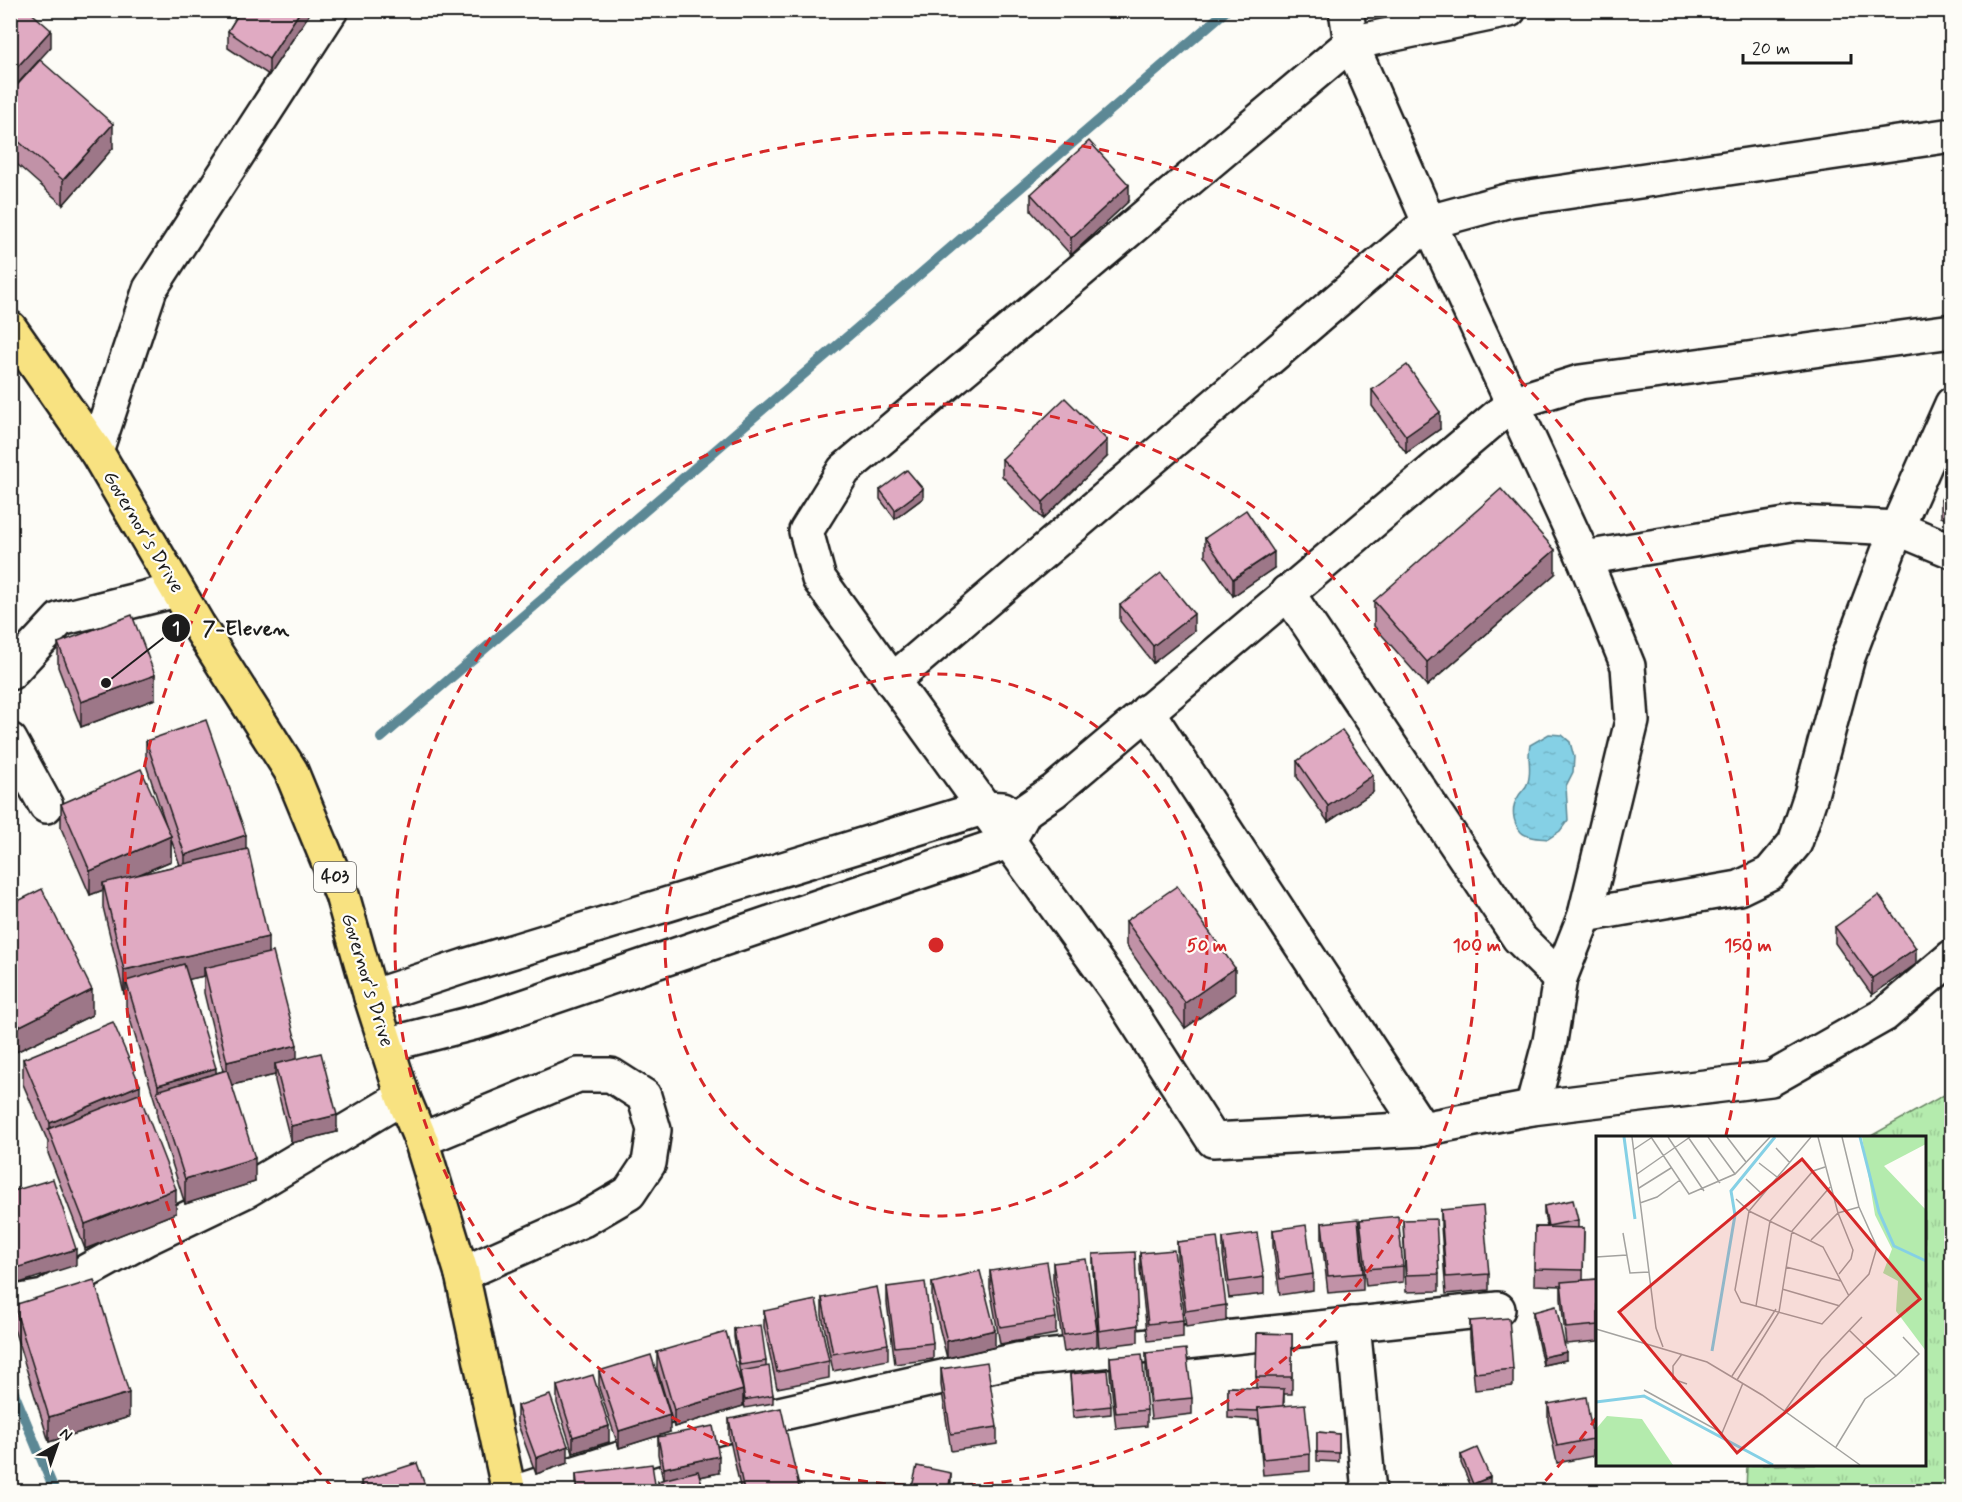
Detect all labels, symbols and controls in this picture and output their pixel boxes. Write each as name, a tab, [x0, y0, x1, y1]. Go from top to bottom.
scale bar	[1743, 27, 1851, 65]
text: 20 m	[1752, 37, 1790, 61]
street label: Governor's Drive	[96, 466, 190, 598]
callout: 7-Eleven	[161, 608, 301, 647]
text: 7-Eleven	[203, 615, 290, 643]
text: 1	[172, 617, 180, 641]
road number: 403	[314, 862, 356, 892]
street label: Governor's Drive	[334, 910, 400, 1050]
text: 50 m	[1187, 934, 1227, 958]
text: 100 m	[1453, 934, 1501, 958]
text: 150 m	[1724, 934, 1772, 958]
centre of rings	[926, 935, 946, 955]
inset map	[1596, 1136, 1926, 1466]
north arrow	[27, 1415, 87, 1475]
text: N	[55, 1423, 77, 1446]

